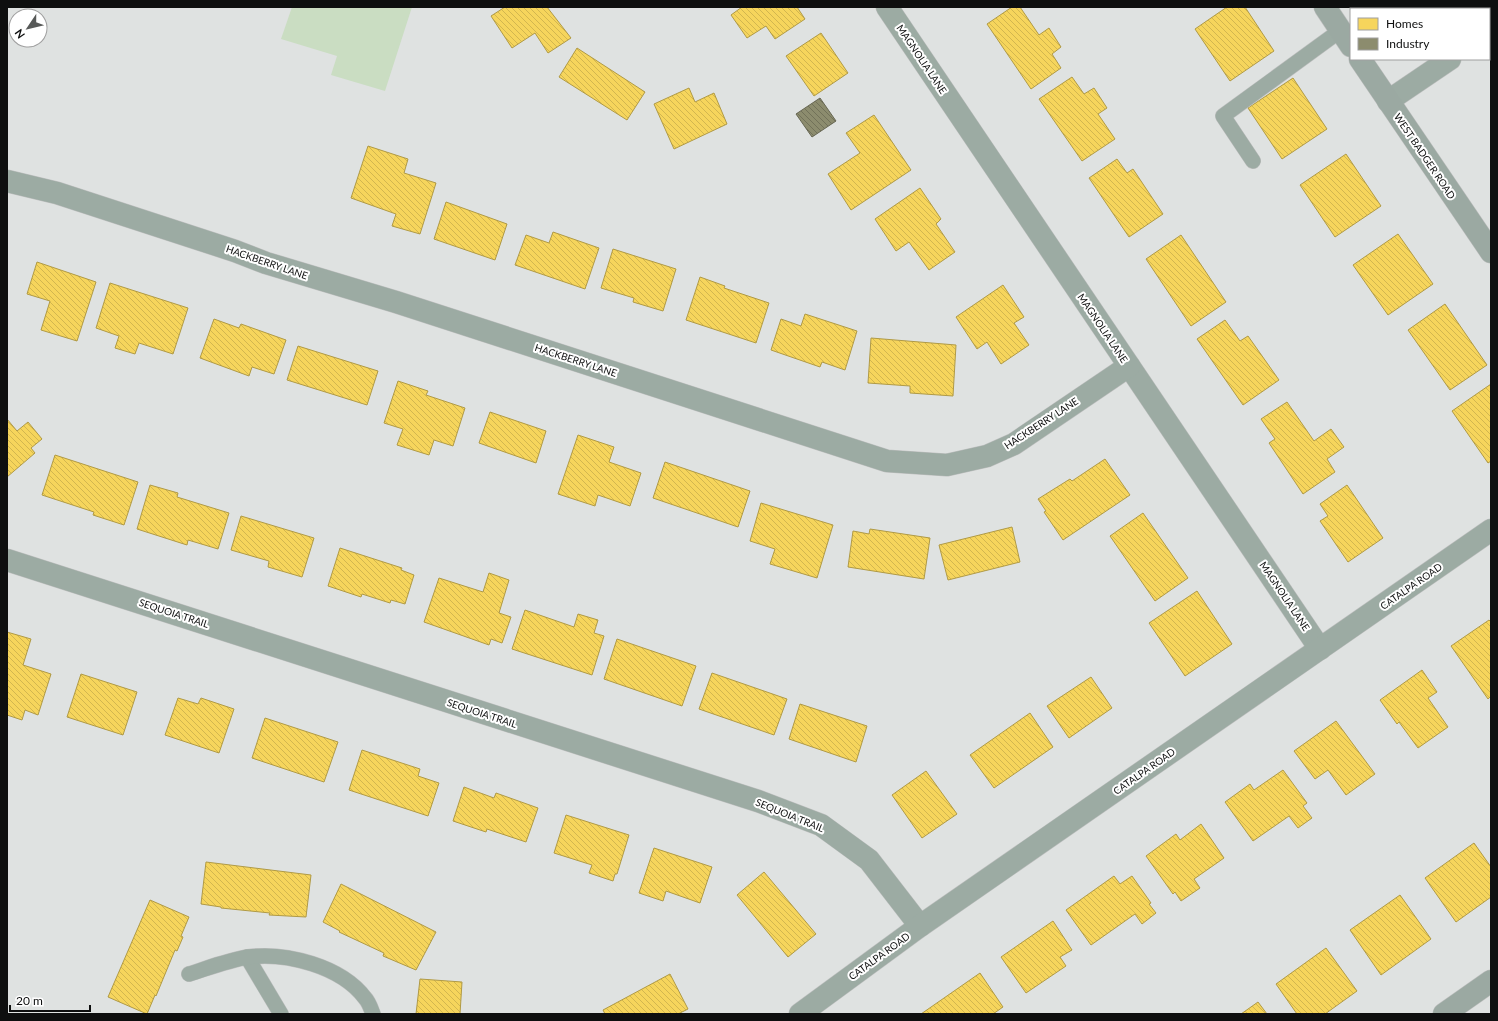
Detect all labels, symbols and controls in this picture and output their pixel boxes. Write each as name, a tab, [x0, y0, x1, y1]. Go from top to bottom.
north arrow	[8, 8, 48, 48]
legend	[1350, 8, 1490, 60]
text: Homes	[1386, 16, 1423, 31]
street label: MAGNOLIA LANE	[894, 22, 950, 96]
text: N	[12, 27, 27, 41]
text: Industry	[1386, 36, 1430, 51]
street label: WEST BADGER ROAD	[1392, 111, 1458, 201]
street label: HACKBERRY LANE	[225, 242, 310, 282]
street label: MAGNOLIA LANE	[1075, 291, 1131, 365]
street label: HACKBERRY LANE	[533, 341, 619, 379]
street label: HACKBERRY LANE	[1002, 394, 1080, 451]
street label: MAGNOLIA LANE	[1257, 559, 1313, 633]
street label: CATALPA ROAD	[1378, 560, 1445, 612]
street label: SEQUOIA TRAIL	[138, 596, 210, 630]
street label: SEQUOIA TRAIL	[446, 696, 518, 730]
street label: CATALPA ROAD	[1111, 745, 1178, 797]
street label: SEQUOIA TRAIL	[754, 796, 826, 834]
street label: CATALPA ROAD	[846, 930, 912, 982]
scale bar	[10, 987, 90, 1013]
text: 20 m	[16, 993, 43, 1008]

